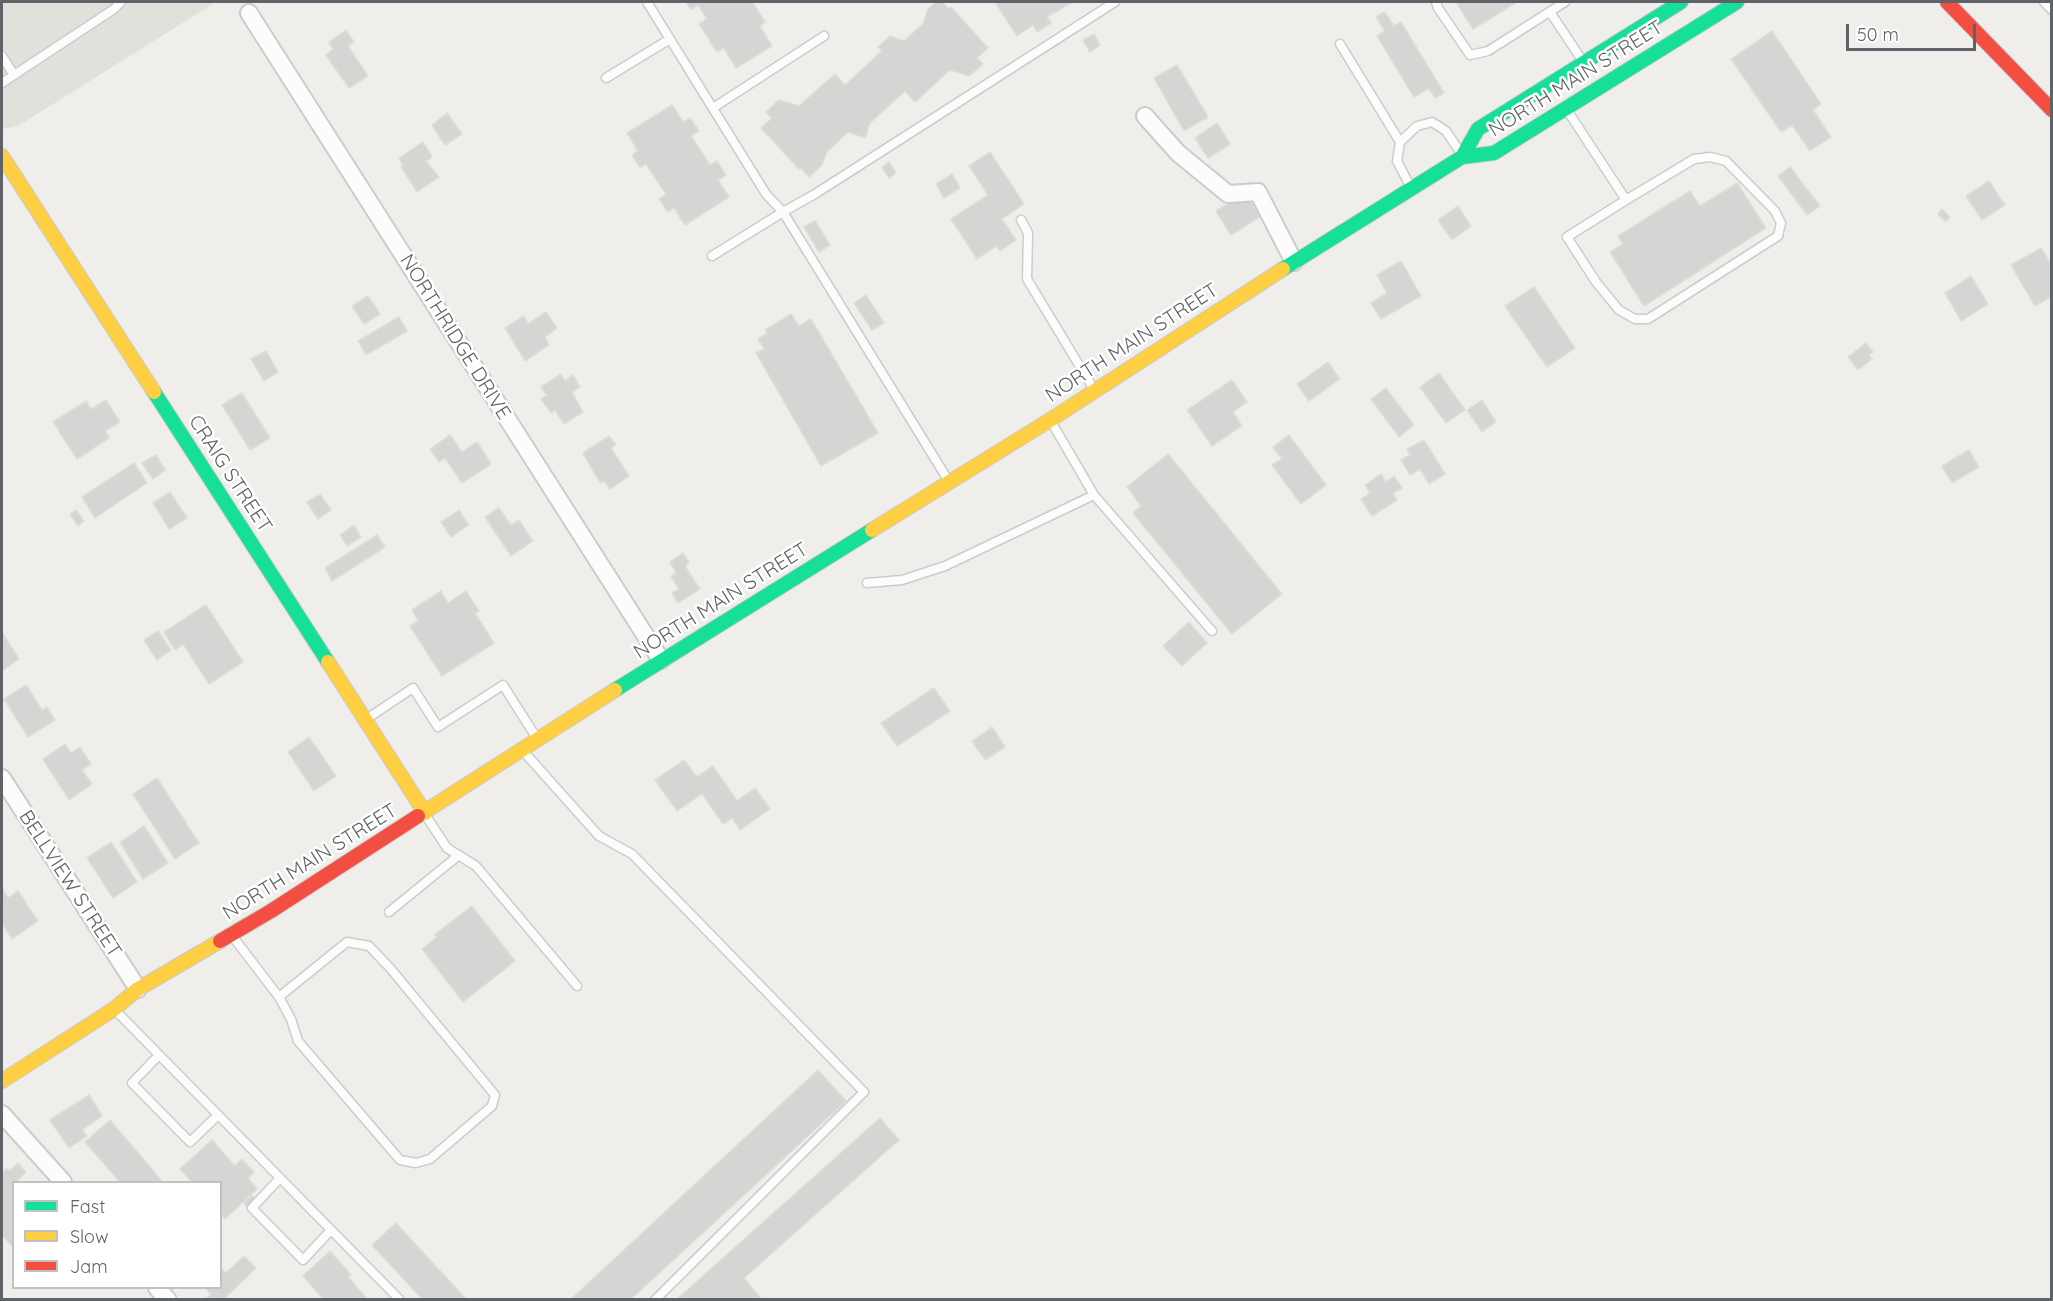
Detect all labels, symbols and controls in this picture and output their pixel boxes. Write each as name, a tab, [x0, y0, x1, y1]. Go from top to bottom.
scale bar	[1849, 12, 1980, 50]
street label: NORTH MAIN STREET	[1484, 16, 1668, 142]
text: 50 m	[1857, 23, 1899, 46]
street label: NORTHRIDGE DRIVE	[394, 250, 516, 424]
street label: NORTH MAIN STREET	[1041, 278, 1223, 408]
street label: CRAIG STREET	[183, 411, 277, 537]
street label: NORTH MAIN STREET	[629, 538, 813, 664]
street label: NORTH MAIN STREET	[218, 799, 402, 925]
street label: BELLVIEW STREET	[13, 806, 127, 962]
legend	[12, 1181, 222, 1289]
text: Fast	[70, 1195, 105, 1218]
text: Slow	[70, 1225, 108, 1248]
text: Jam	[70, 1255, 108, 1278]

